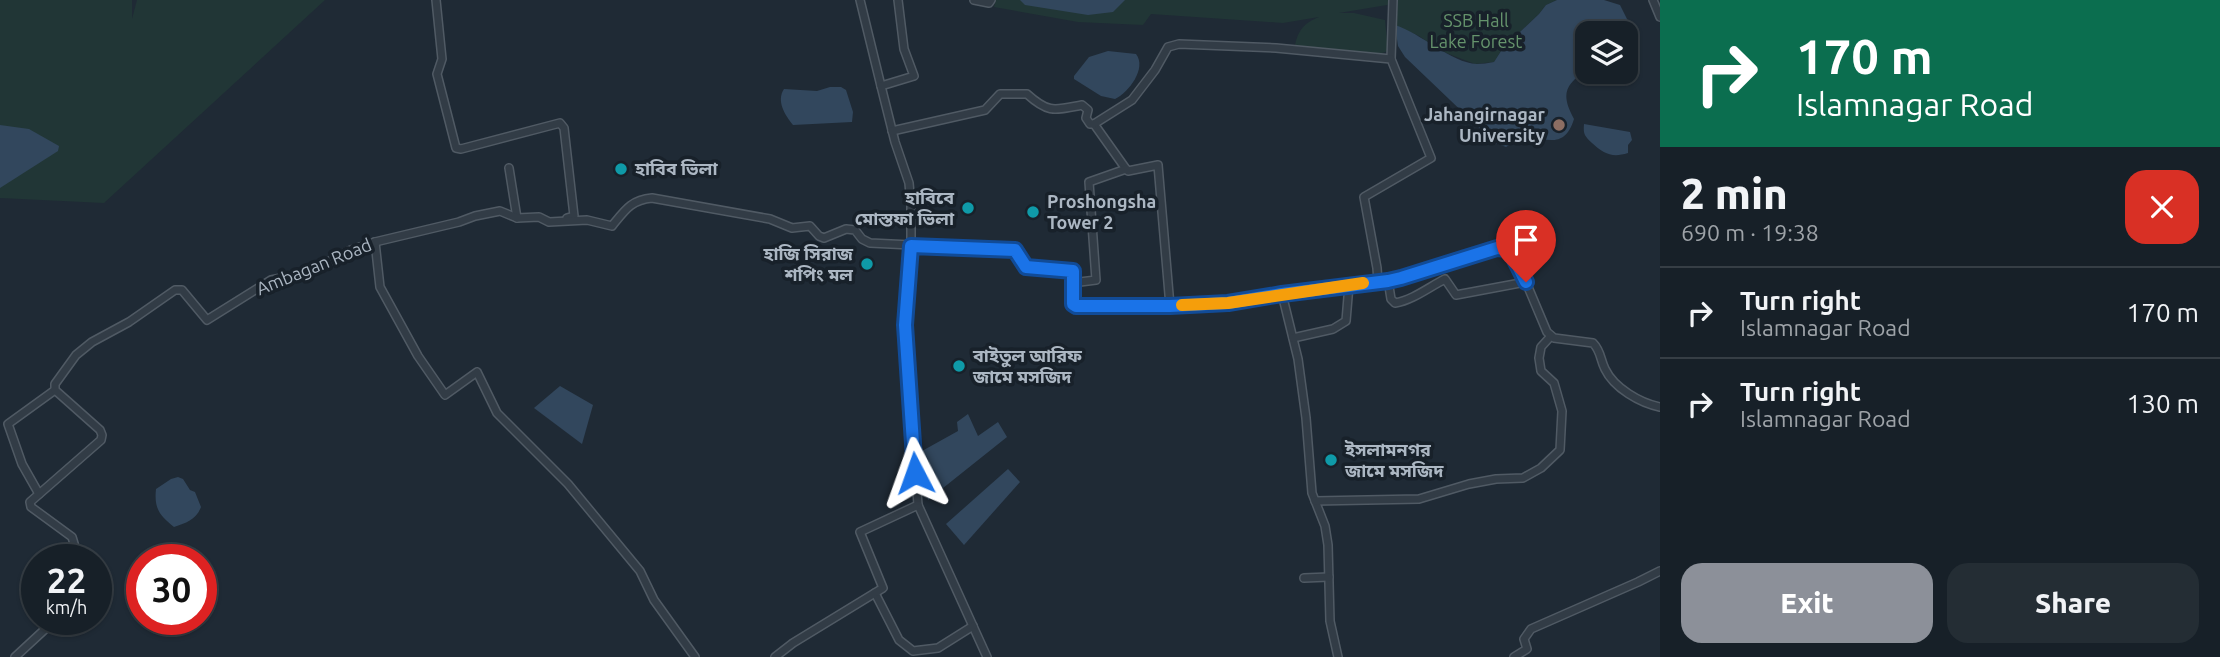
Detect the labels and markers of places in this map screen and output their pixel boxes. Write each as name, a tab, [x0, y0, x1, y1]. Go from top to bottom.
place label: Jahangirnagar University	[1424, 104, 1546, 145]
marker: Jahangirnagar University	[1551, 117, 1567, 133]
place label: হাবিব ভিলা	[634, 158, 718, 178]
marker: হাবিব ভিলা	[613, 161, 629, 177]
place label: হাবিবে মোস্তফা ভিলা	[855, 187, 955, 228]
place label: Proshongsha Tower 2	[1047, 191, 1156, 232]
marker: হাবিবে মোস্তফা ভিলা	[960, 200, 976, 216]
marker: Proshongsha Tower 2	[1025, 204, 1041, 220]
pin	[1496, 210, 1556, 282]
place label: হাজি সিরাজ শপিং মল	[763, 243, 854, 284]
marker: হাজি সিরাজ শপিং মল	[859, 256, 875, 272]
place label: বাইতুল আরিফ জামে মসজিদ	[972, 345, 1083, 386]
marker: বাইতুল আরিফ জামে মসজিদ	[951, 358, 967, 374]
place label: ইসলামনগর জামে মসজিদ	[1344, 439, 1444, 480]
marker: ইসলামনগর জামে মসজিদ	[1323, 452, 1339, 468]

